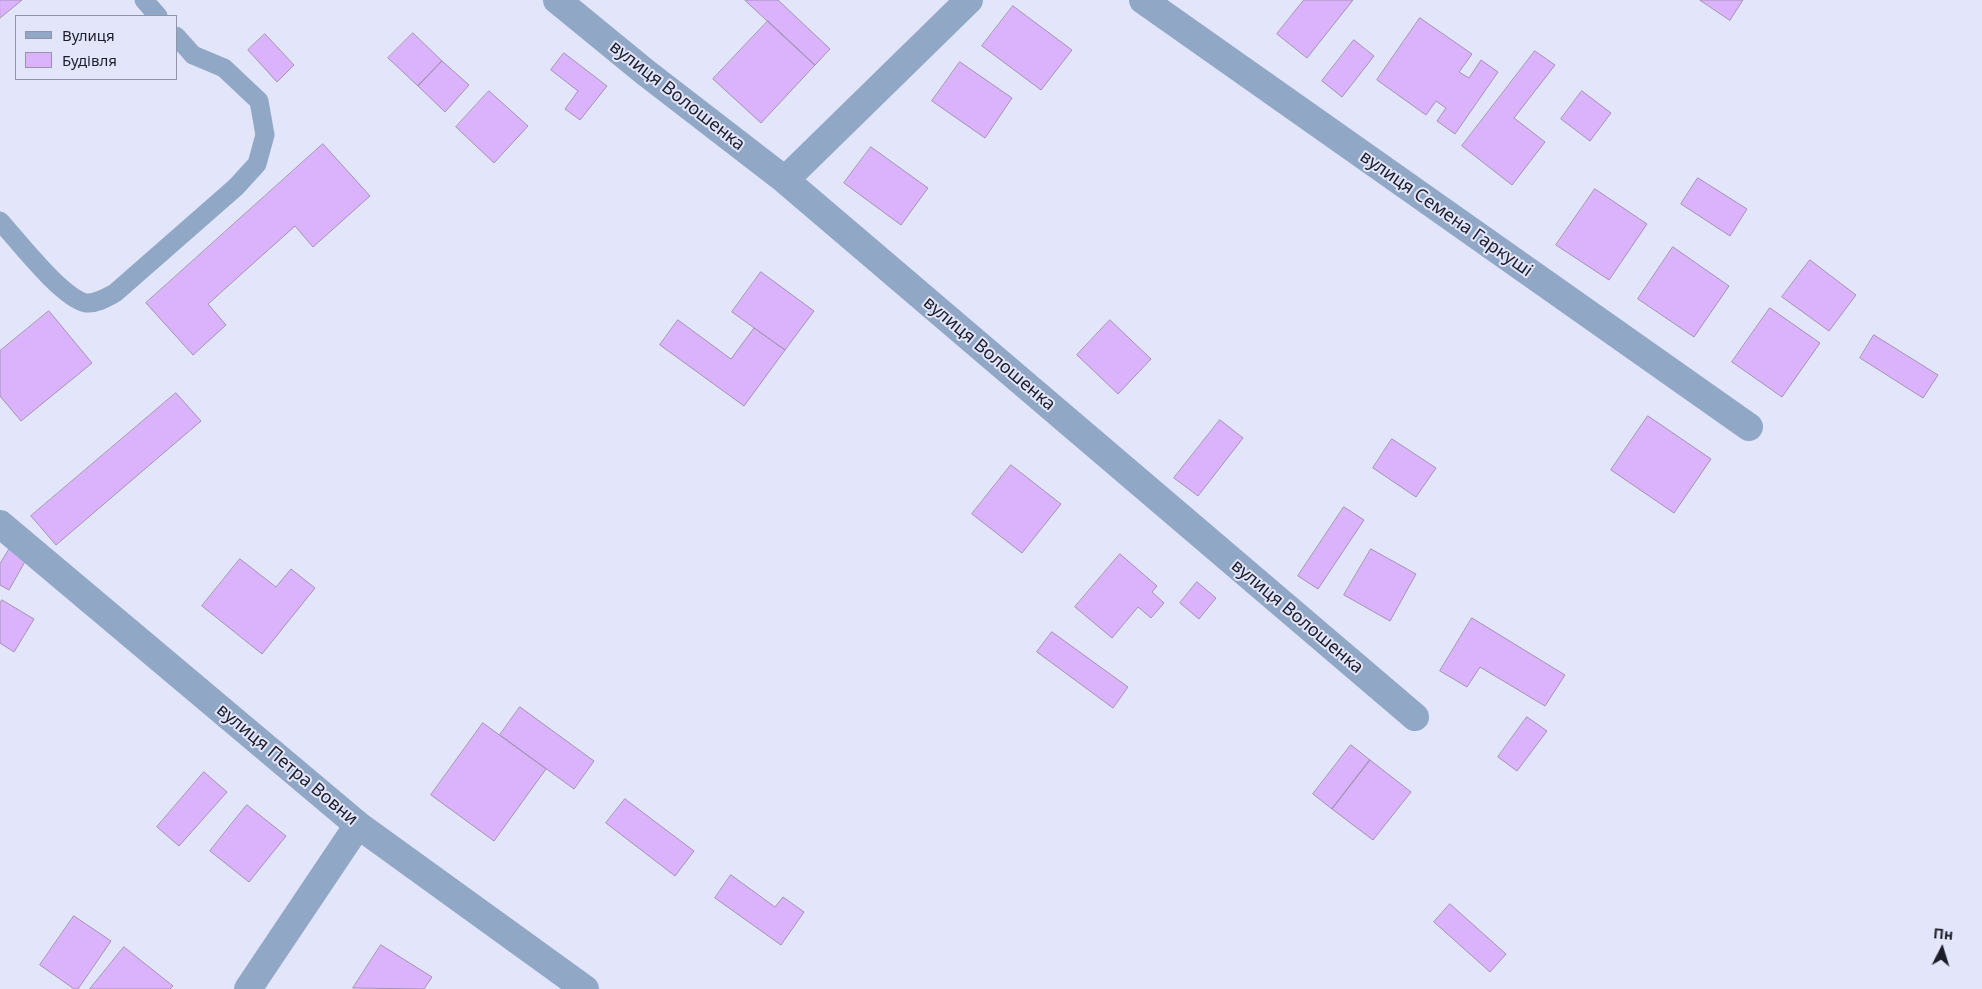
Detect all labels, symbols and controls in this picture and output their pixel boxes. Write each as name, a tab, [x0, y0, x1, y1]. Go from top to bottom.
legend	[15, 15, 178, 80]
text: Вулиця	[62, 25, 115, 45]
street label: вулиця Волошенка	[605, 36, 749, 156]
text: Будівля	[62, 50, 117, 70]
street label: вулиця Семена Гаркуші	[1356, 146, 1536, 282]
street label: вулиця Волошенка	[918, 292, 1060, 416]
street label: вулиця Волошенка	[1226, 555, 1368, 679]
street label: вулиця Петра Вовни	[212, 700, 362, 830]
text: Пн	[1933, 923, 1954, 944]
north arrow	[1917, 924, 1967, 974]

